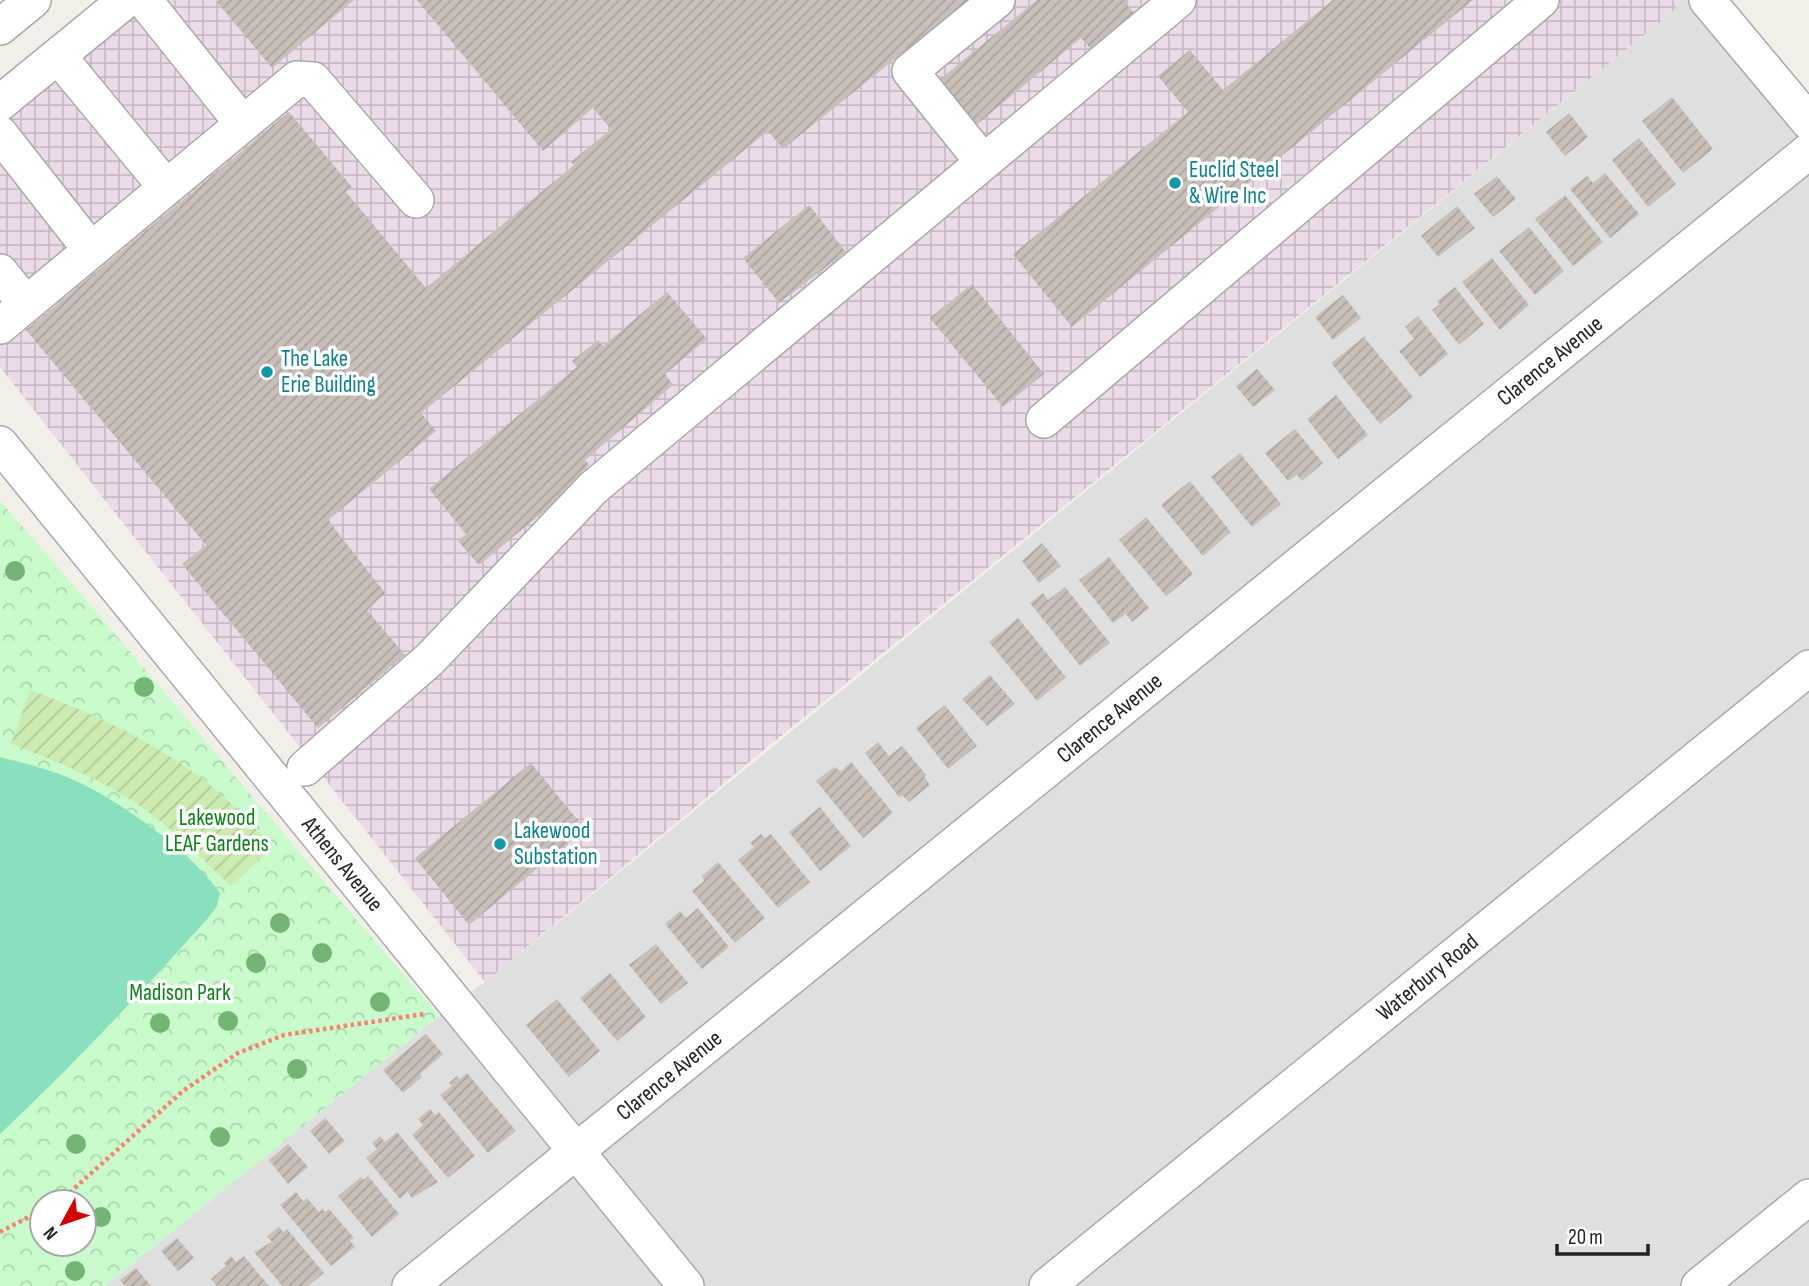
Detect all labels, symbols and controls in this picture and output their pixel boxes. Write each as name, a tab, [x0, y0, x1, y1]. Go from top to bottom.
place label: Euclid Steel & Wire Inc	[1189, 156, 1279, 210]
marker: Euclid Steel & Wire Inc	[1167, 175, 1183, 191]
street label: Clarence Avenue	[1492, 310, 1609, 412]
place label: The Lake Erie Building	[281, 345, 376, 399]
marker: The Lake Erie Building	[259, 364, 275, 380]
street label: Clarence Avenue	[1051, 667, 1168, 770]
park label: Lakewood LEAF Gardens	[165, 804, 269, 858]
street label: Athens Avenue	[295, 810, 389, 917]
place label: Lakewood Substation	[514, 817, 598, 871]
marker: Lakewood Substation	[492, 836, 508, 852]
street label: Waterbury Road	[1371, 928, 1484, 1027]
park label: Madison Park	[129, 979, 231, 1007]
street label: Clarence Avenue	[611, 1024, 728, 1127]
north arrow	[28, 1188, 98, 1258]
scale bar	[1557, 1212, 1648, 1256]
text: N	[39, 1222, 63, 1244]
text: 20 m	[1568, 1225, 1603, 1250]

